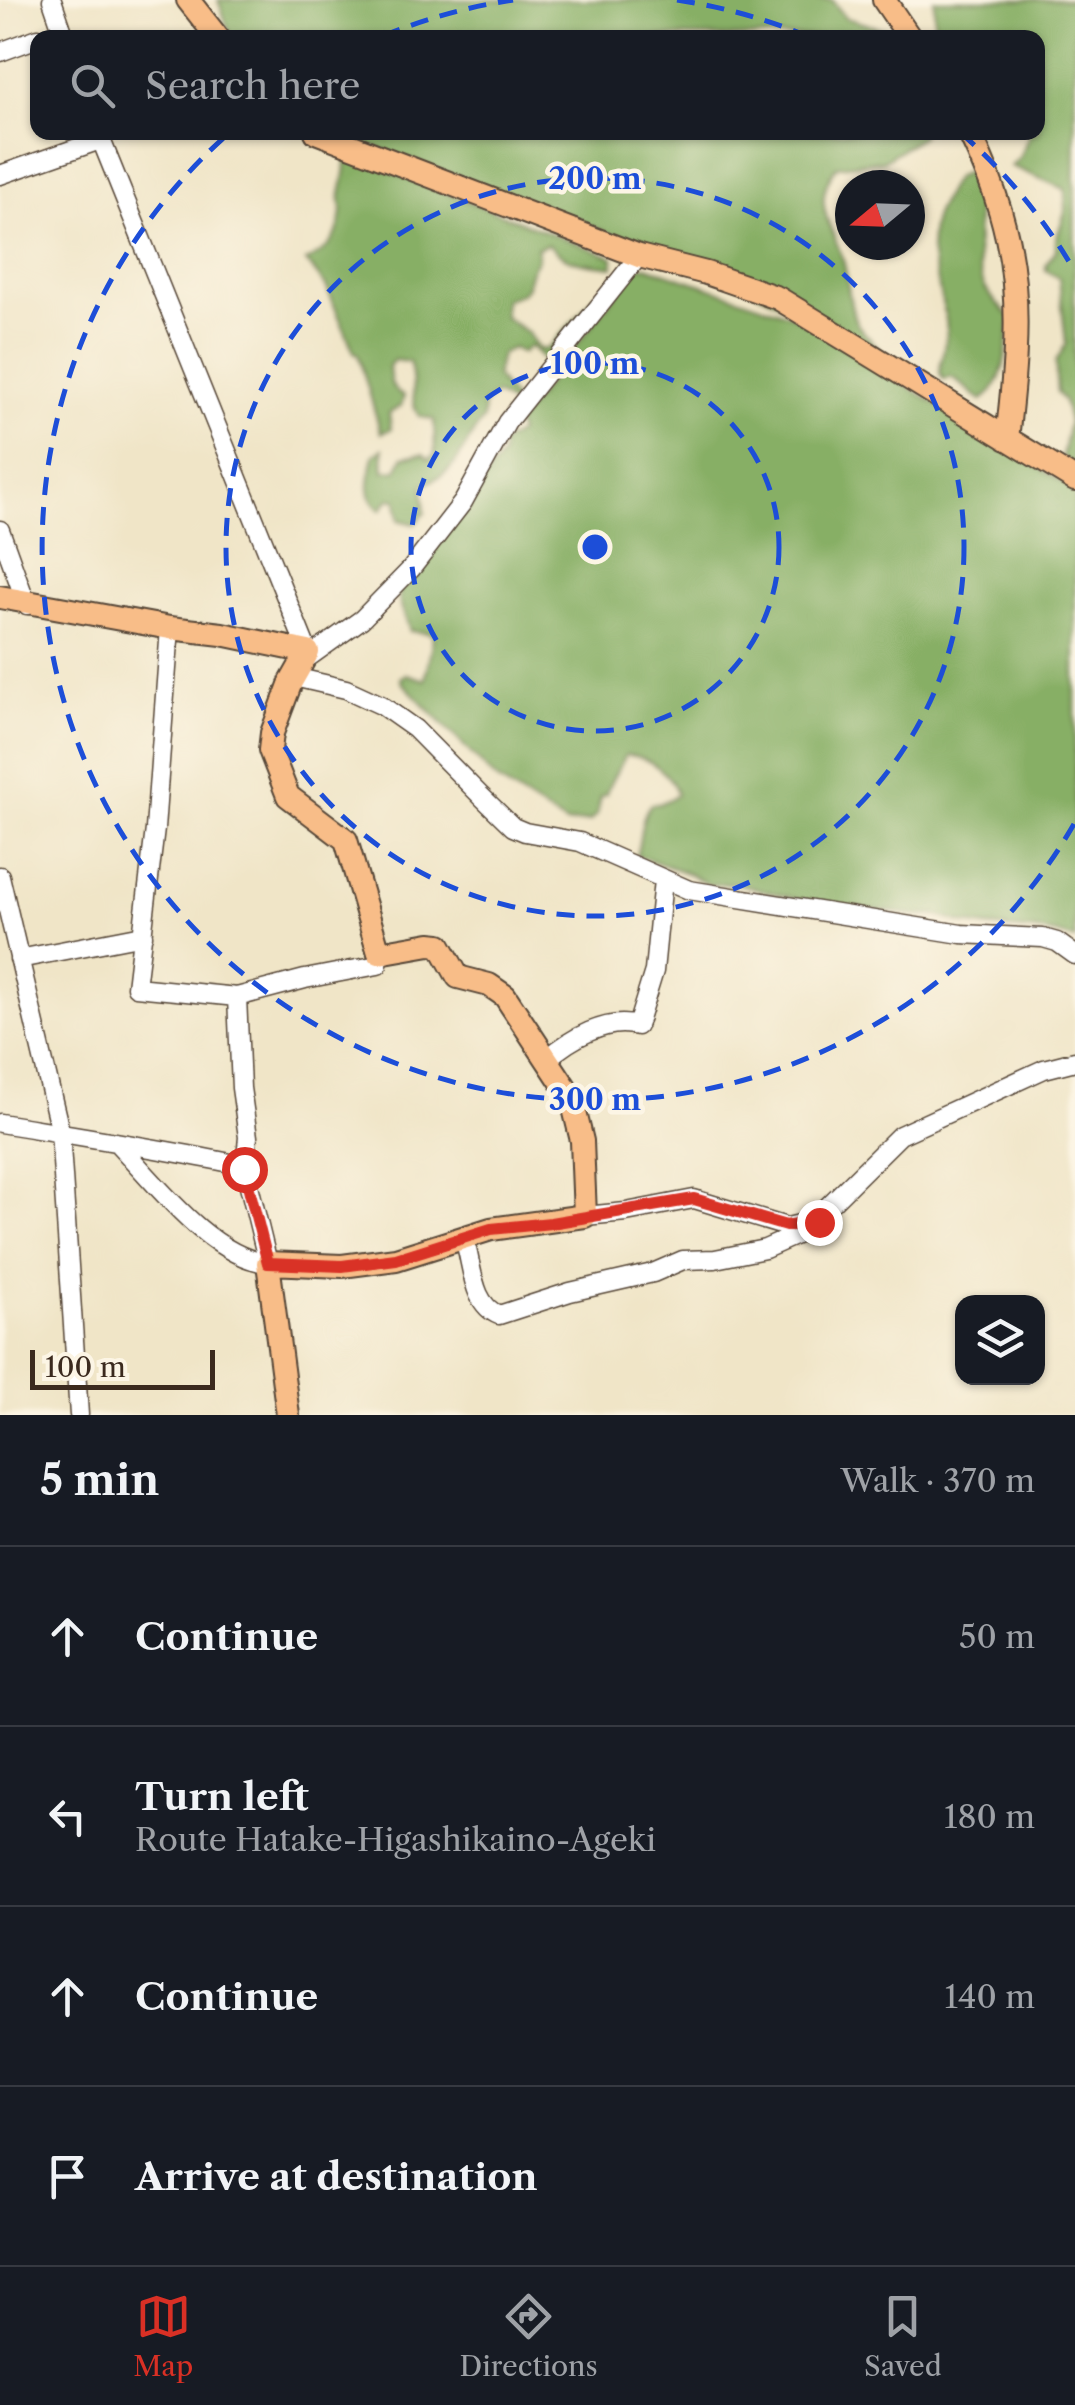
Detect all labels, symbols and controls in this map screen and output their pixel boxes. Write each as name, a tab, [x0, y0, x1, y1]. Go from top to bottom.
search box	[30, 30, 1045, 140]
icon: search	[65, 58, 120, 113]
text: Search here	[145, 62, 360, 109]
text: 200 m	[548, 160, 642, 197]
north arrow	[835, 170, 925, 260]
text: 100 m	[551, 345, 640, 382]
centre of rings	[577, 529, 613, 565]
text: 300 m	[549, 1081, 641, 1118]
route start	[222, 1147, 268, 1193]
route end	[797, 1200, 843, 1246]
map controls	[955, 1295, 1045, 1385]
button: layers	[955, 1295, 1045, 1385]
scale bar	[30, 1345, 215, 1390]
text: 100 m	[45, 1350, 126, 1384]
text: 5 min	[40, 1454, 159, 1506]
text: Walk · 370 m	[841, 1461, 1035, 1500]
icon: ahead	[40, 1609, 95, 1664]
text: Continue	[135, 1613, 318, 1660]
text: 50 m	[959, 1617, 1035, 1656]
text: Turn left	[135, 1773, 309, 1820]
icon: left	[40, 1789, 95, 1844]
text: 180 m	[944, 1797, 1035, 1836]
text: Route Hatake-Higashikaino-Ageki	[135, 1820, 656, 1859]
icon: ahead	[40, 1969, 95, 2024]
text: Continue	[135, 1973, 318, 2020]
text: 140 m	[944, 1977, 1035, 2016]
icon: arrive	[40, 2149, 95, 2204]
text: Arrive at destination	[135, 2153, 538, 2200]
tab: Map	[133, 2289, 193, 2383]
tab: Directions	[459, 2289, 598, 2383]
tab: Saved	[864, 2289, 942, 2383]

